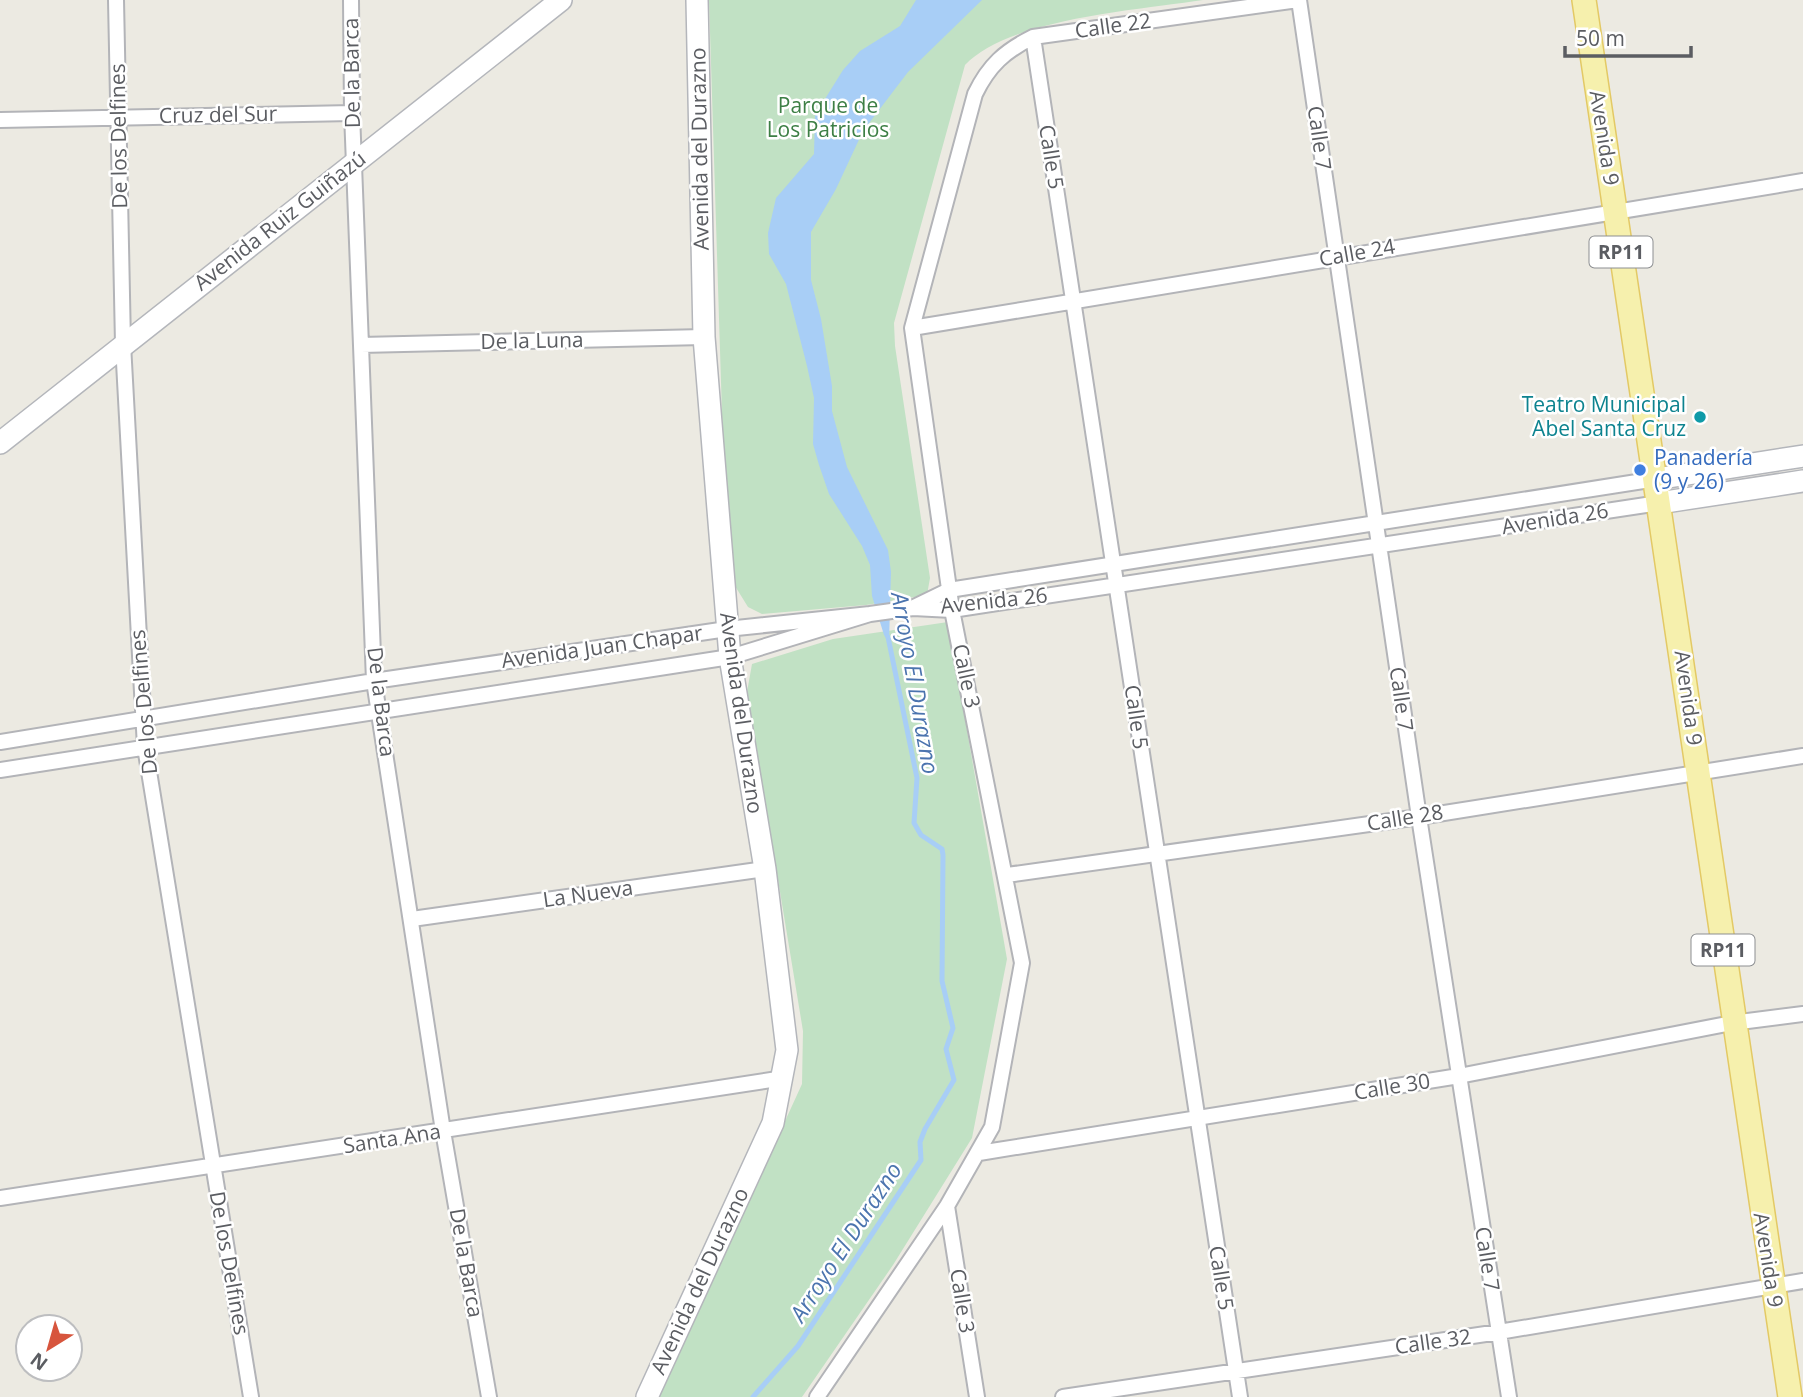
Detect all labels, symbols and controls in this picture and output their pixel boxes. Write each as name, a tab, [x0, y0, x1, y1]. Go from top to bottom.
street label: Calle 22	[1073, 6, 1153, 44]
scale bar	[1565, 14, 1691, 58]
street label: De la Barca	[336, 18, 366, 128]
text: 50 m	[1576, 24, 1625, 52]
street label: Avenida del Durazno	[683, 47, 715, 251]
street label: De los Delfines	[103, 63, 133, 209]
street label: Avenida 9	[1584, 88, 1626, 187]
park label: Parque de Los Patricios	[767, 91, 889, 143]
street label: Cruz del Sur	[159, 99, 278, 129]
street label: Calle 7	[1302, 104, 1338, 172]
street label: Calle 5	[1033, 123, 1071, 191]
street label: Avenida Ruiz Guiñazú	[188, 144, 371, 296]
street label: Calle 24	[1317, 232, 1397, 272]
road number: RP11	[1590, 236, 1652, 268]
street label: De la Luna	[480, 325, 584, 355]
place label: Teatro Municipal Abel Santa Cruz	[1522, 390, 1686, 442]
marker: Teatro Municipal Abel Santa Cruz	[1692, 409, 1708, 425]
place label: Panadería (9 y 26)	[1654, 443, 1753, 495]
marker: Panadería (9 y 26)	[1632, 462, 1648, 478]
street label: Avenida 26	[1499, 496, 1610, 540]
street label: Avenida 26	[939, 580, 1049, 620]
water label: Arroyo El Durazno	[884, 587, 948, 776]
street label: Avenida del Durazno	[714, 610, 770, 815]
street label: Avenida Juan Chapar	[499, 618, 705, 674]
street label: De los Delfines	[123, 629, 163, 776]
street label: Calle 3	[947, 641, 987, 710]
street label: De la Barca	[361, 645, 403, 758]
street label: Avenida 9	[1668, 649, 1710, 747]
street label: Calle 7	[1384, 665, 1420, 733]
street label: Calle 5	[1119, 683, 1155, 751]
street label: Calle 28	[1365, 797, 1445, 837]
street label: La Nueva	[541, 873, 635, 913]
road number: RP11	[1692, 934, 1754, 966]
street label: Calle 30	[1352, 1066, 1432, 1106]
street label: Santa Ana	[341, 1116, 443, 1160]
water label: Arroyo El Durazno	[780, 1155, 909, 1329]
street label: Avenida del Durazno	[644, 1183, 755, 1378]
street label: De los Delfines	[204, 1189, 256, 1337]
street label: De la Barca	[444, 1206, 490, 1320]
street label: Avenida 9	[1748, 1210, 1790, 1309]
street label: Calle 7	[1469, 1225, 1507, 1293]
street label: Calle 5	[1203, 1244, 1241, 1312]
street label: Calle 3	[944, 1267, 982, 1335]
north arrow	[14, 1313, 84, 1383]
street label: Calle 32	[1393, 1322, 1473, 1360]
text: N	[25, 1347, 53, 1377]

